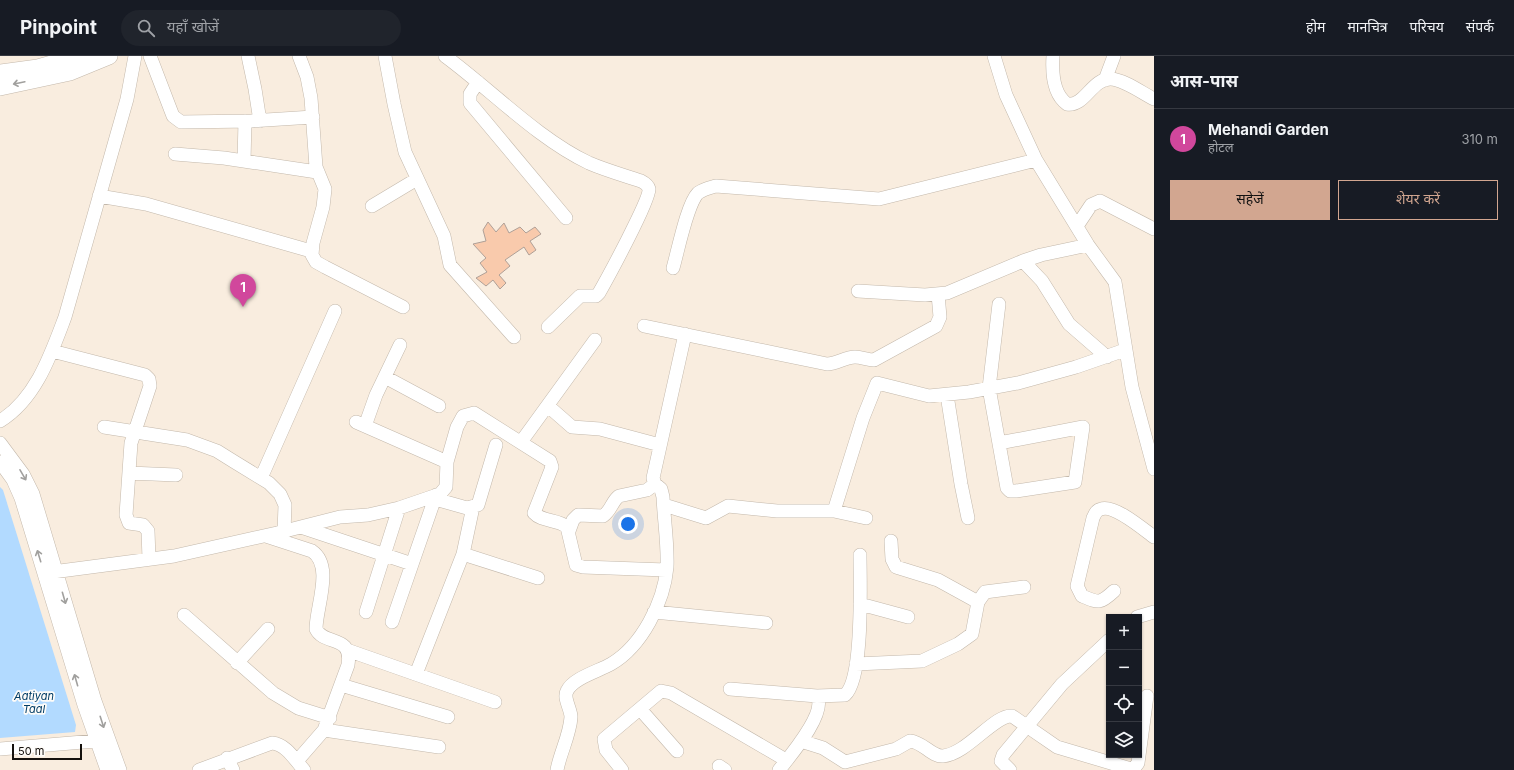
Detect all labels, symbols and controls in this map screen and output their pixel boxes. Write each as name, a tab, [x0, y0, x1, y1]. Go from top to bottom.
search box	[121, 10, 401, 46]
text: Pinpoint	[20, 16, 97, 39]
icon: search	[135, 17, 157, 39]
text: यहाँ खोजें	[167, 17, 219, 36]
text: होम	[1306, 18, 1325, 35]
text: मानचित्र	[1347, 18, 1388, 35]
text: परिचय	[1410, 18, 1444, 35]
text: संपर्क	[1466, 18, 1494, 35]
text: आस-पास	[1170, 71, 1238, 91]
one-way arrow	[12, 79, 25, 87]
text: Mehandi Garden	[1208, 120, 1329, 139]
text: 1	[1180, 131, 1186, 147]
text: 310 m	[1461, 131, 1498, 147]
text: होटल	[1208, 139, 1234, 155]
button: सहेजें	[1170, 180, 1330, 220]
button: शेयर करें	[1338, 180, 1498, 220]
pin: 1	[230, 274, 256, 307]
one-way arrow	[19, 469, 27, 480]
your location	[618, 514, 638, 534]
one-way arrow	[35, 549, 42, 562]
one-way arrow	[61, 591, 69, 604]
map controls	[1106, 614, 1142, 758]
button: +	[1106, 614, 1142, 650]
button: −	[1106, 650, 1142, 686]
one-way arrow	[72, 674, 79, 687]
button: locate	[1106, 686, 1142, 722]
water label: Aatiyan Taal	[13, 689, 54, 716]
one-way arrow	[99, 716, 106, 729]
button: layers	[1106, 722, 1142, 758]
scale bar	[12, 742, 82, 761]
text: 50 m	[18, 744, 44, 758]

